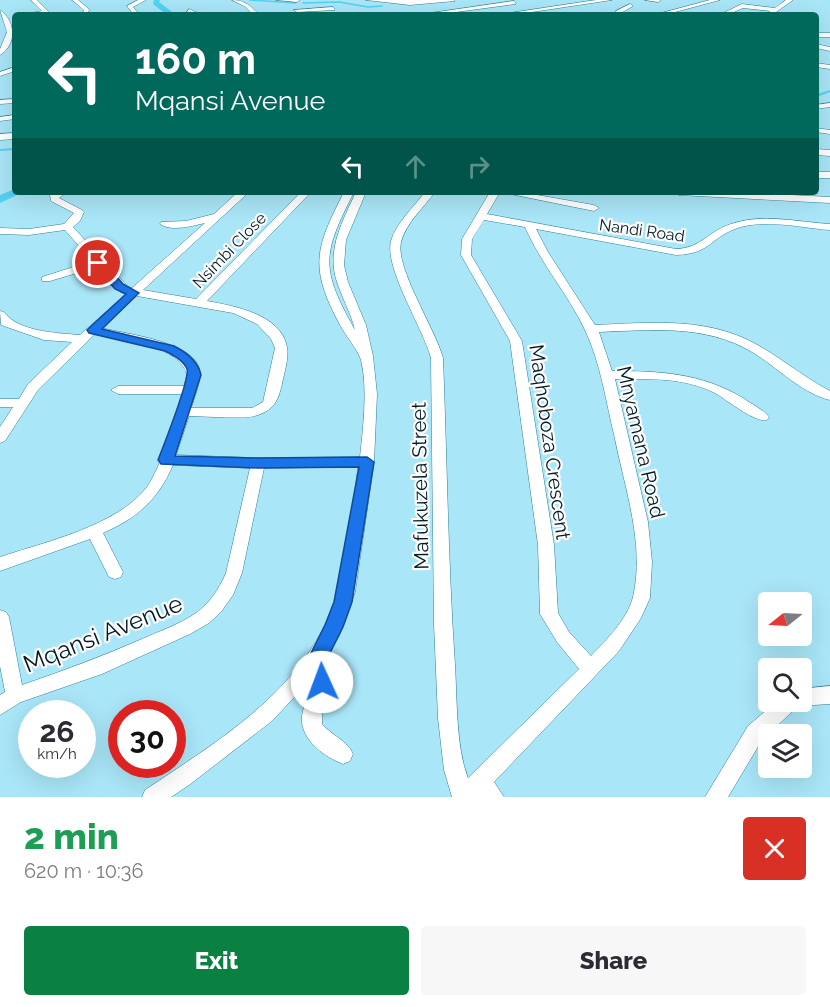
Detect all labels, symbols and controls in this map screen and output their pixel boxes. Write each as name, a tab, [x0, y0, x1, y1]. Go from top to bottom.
text: 160 m	[135, 35, 256, 84]
icon: left	[36, 36, 114, 114]
text: Mqansi Avenue	[135, 85, 325, 116]
icon: left	[336, 150, 369, 183]
icon: ahead	[399, 150, 432, 183]
icon: right	[462, 150, 495, 183]
street label: Nsimbi Close	[189, 209, 270, 292]
street label: Nandi Road	[598, 215, 686, 246]
pin	[72, 237, 123, 288]
icon: arrive	[81, 246, 114, 279]
street label: Maqhoboza Crescent	[524, 343, 576, 541]
street label: Mnyamana Road	[612, 364, 670, 520]
street label: Mafukuzela Street	[407, 402, 433, 570]
street label: Mqansi Avenue	[19, 588, 187, 679]
north arrow	[758, 592, 812, 646]
map controls	[758, 592, 812, 778]
position arrow	[290, 650, 354, 714]
button: search	[758, 658, 812, 712]
speed limit sign: 30	[108, 700, 186, 778]
text: 26	[39, 714, 75, 749]
button: layers	[758, 724, 812, 778]
text: km/h	[37, 745, 77, 763]
text: 2 min	[24, 815, 119, 857]
button: close	[743, 817, 806, 880]
text: 620 m · 10:36	[24, 859, 143, 883]
button: Exit	[24, 926, 409, 995]
button: Share	[421, 926, 806, 995]

